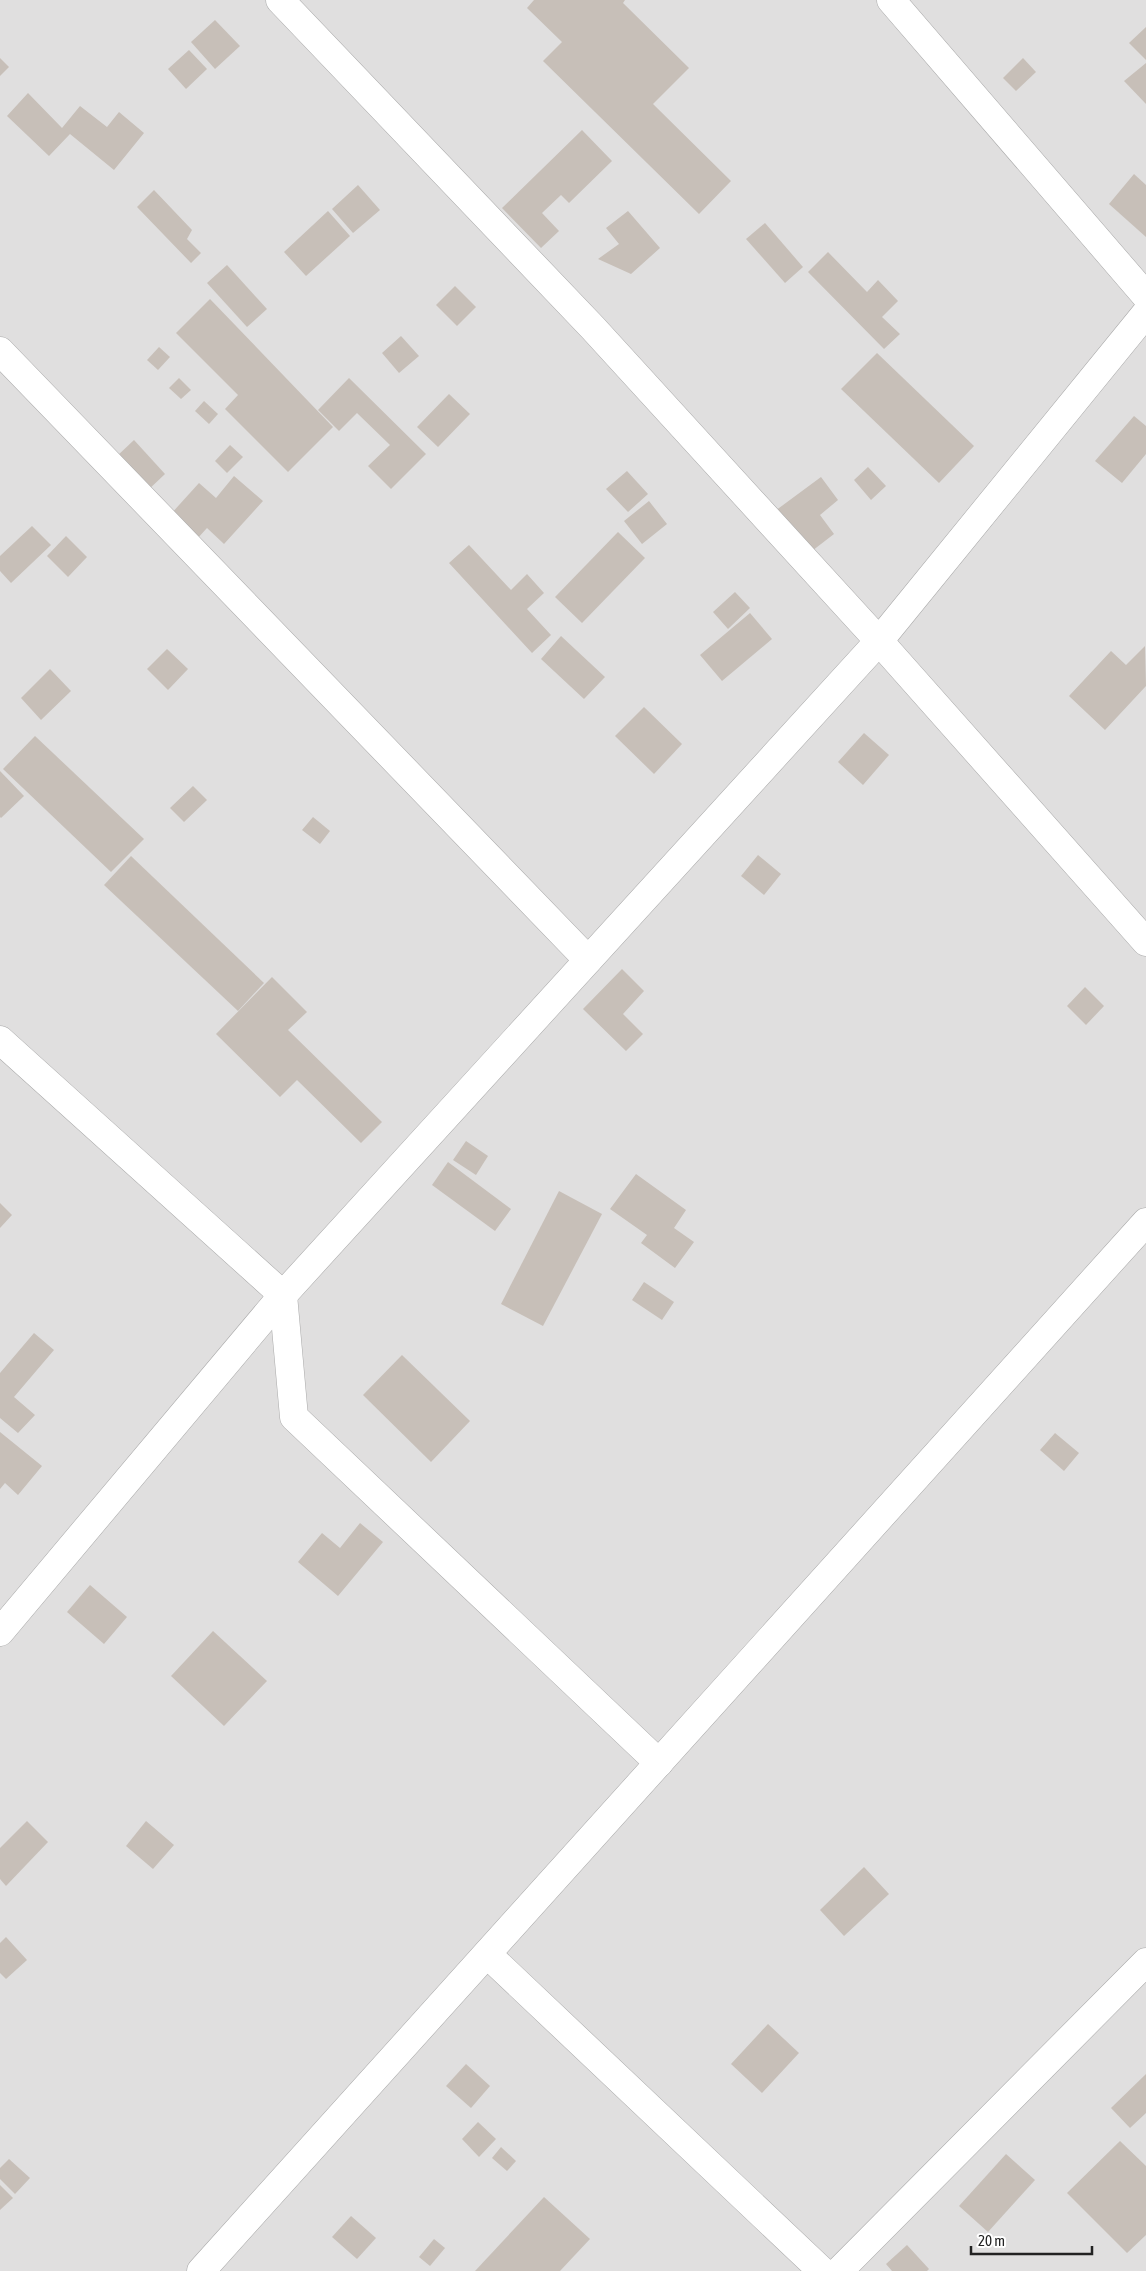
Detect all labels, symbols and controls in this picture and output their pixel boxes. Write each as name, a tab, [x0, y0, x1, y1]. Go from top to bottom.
scale bar	[971, 2224, 1092, 2256]
text: 20 m	[978, 2232, 1005, 2249]

